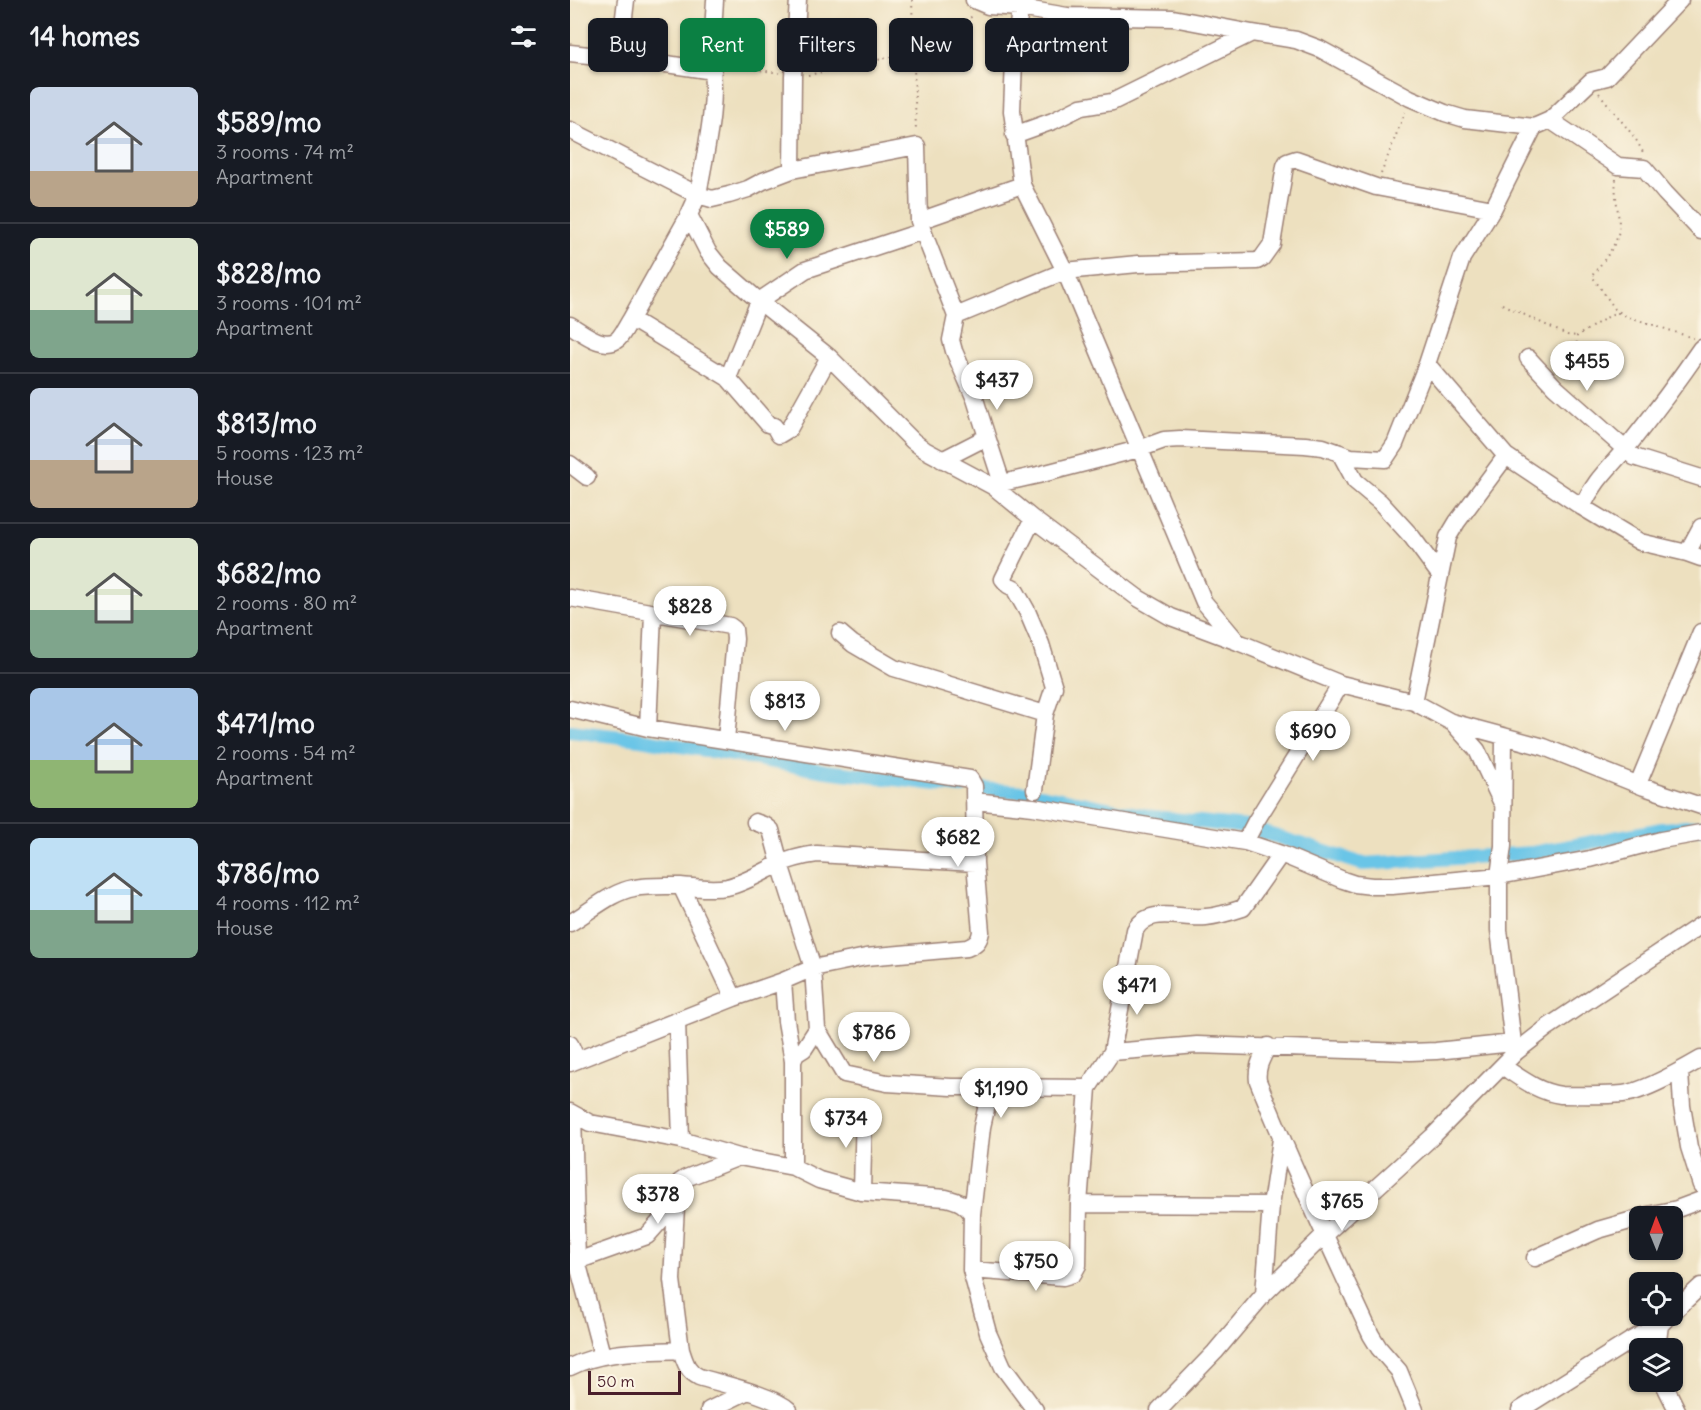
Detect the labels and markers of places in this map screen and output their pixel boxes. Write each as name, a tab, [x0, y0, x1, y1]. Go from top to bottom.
pin: $589	[751, 209, 823, 260]
pin: $455	[1551, 341, 1623, 392]
pin: $437	[961, 360, 1033, 411]
pin: $828	[654, 586, 726, 637]
pin: $813	[749, 681, 821, 732]
pin: $690	[1277, 711, 1349, 762]
pin: $682	[922, 817, 994, 868]
pin: $471	[1101, 965, 1173, 1016]
pin: $786	[838, 1012, 910, 1063]
pin: $1,190	[952, 1068, 1050, 1119]
pin: $734	[810, 1098, 882, 1149]
pin: $378	[622, 1174, 694, 1225]
pin: $765	[1306, 1181, 1378, 1232]
pin: $750	[1000, 1241, 1072, 1292]

